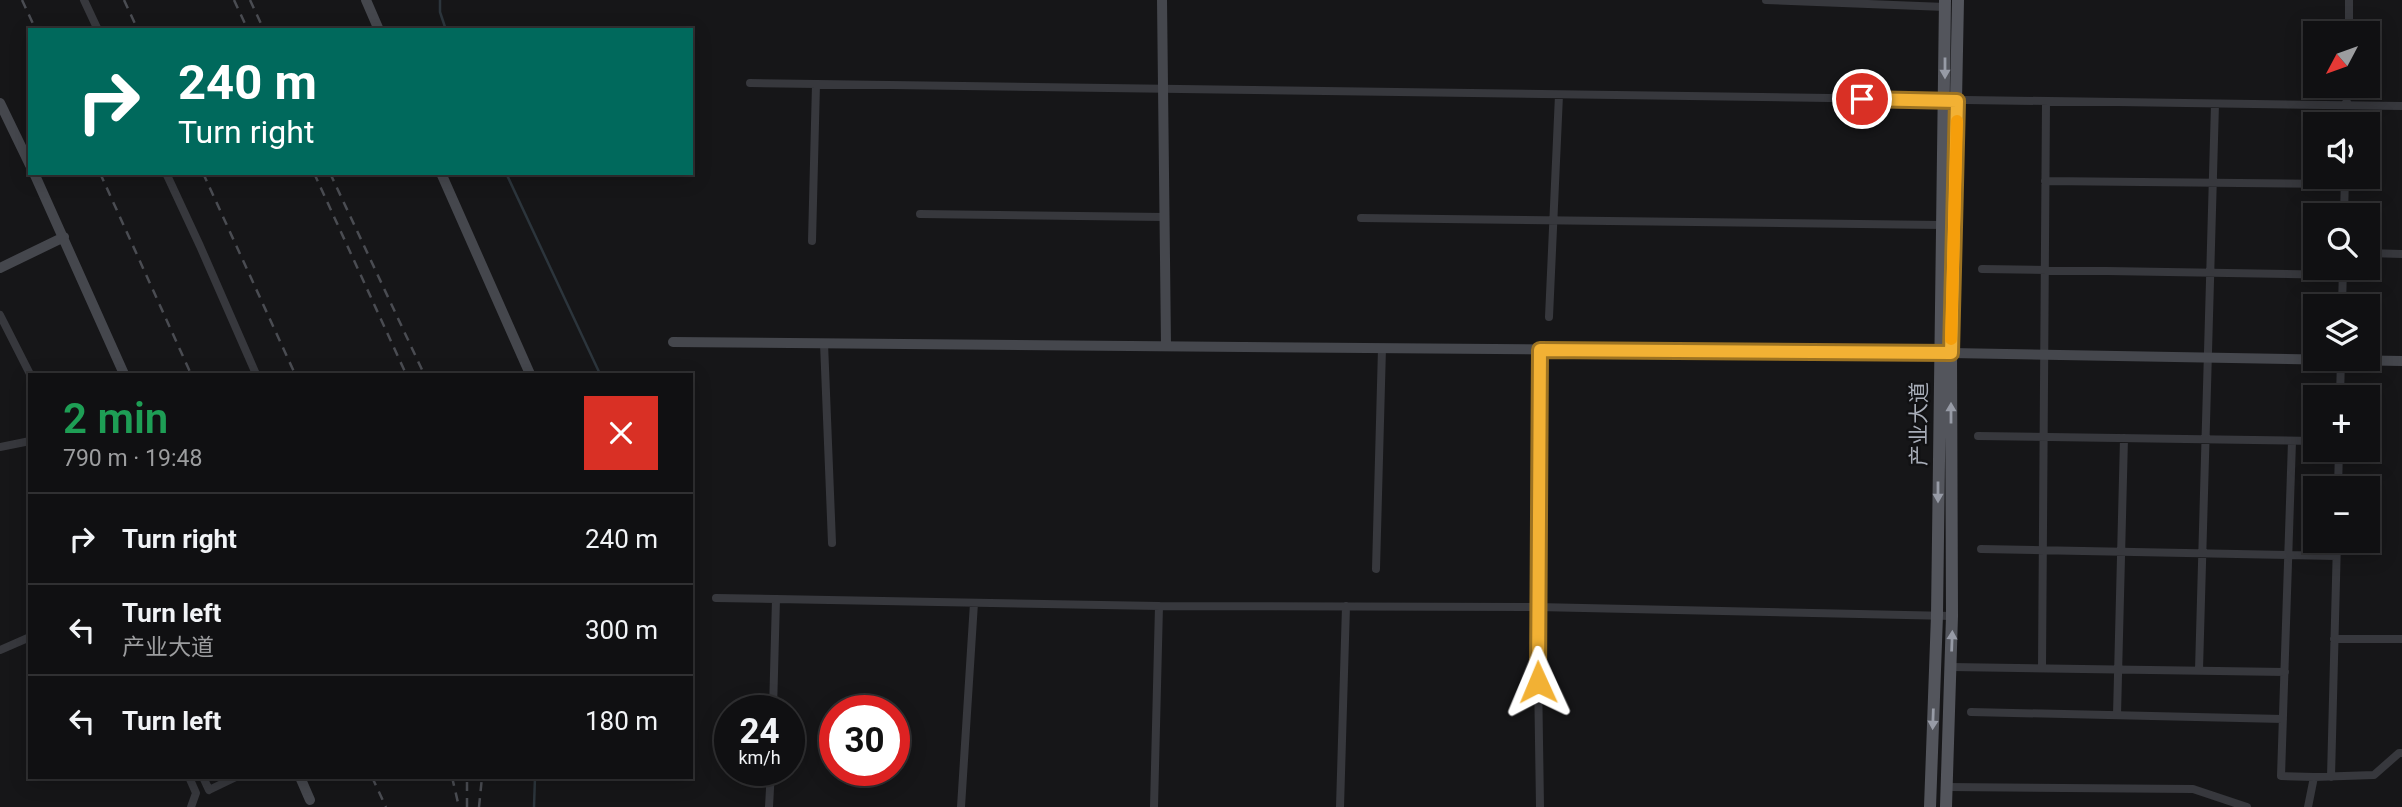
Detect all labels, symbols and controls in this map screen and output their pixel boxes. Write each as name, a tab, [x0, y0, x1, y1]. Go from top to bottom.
north arrow	[2303, 21, 2380, 98]
map controls	[2303, 21, 2380, 553]
text: 240 m	[178, 54, 317, 111]
icon: right	[63, 56, 154, 147]
one-way arrow	[1939, 57, 1951, 79]
pin	[1832, 69, 1892, 129]
icon: arrive	[1843, 80, 1881, 118]
button: sound	[2303, 112, 2380, 189]
text: Turn right	[178, 113, 314, 151]
button: search	[2303, 203, 2380, 280]
button: layers	[2303, 294, 2380, 371]
street label: 产业大道	[1907, 382, 1931, 466]
button: +	[2303, 385, 2380, 462]
text: 2 min	[63, 394, 168, 443]
button: close	[584, 396, 658, 470]
one-way arrow	[1945, 402, 1957, 424]
text: 790 m · 19:48	[63, 445, 202, 472]
button: −	[2303, 476, 2380, 553]
one-way arrow	[1932, 481, 1944, 503]
icon: right	[63, 520, 101, 558]
text: Turn right	[122, 524, 237, 554]
text: 240 m	[585, 524, 658, 554]
text: Turn left	[122, 598, 221, 628]
icon: left	[63, 611, 101, 649]
text: 300 m	[585, 615, 658, 645]
one-way arrow	[1946, 630, 1957, 652]
text: 产业大道	[122, 634, 214, 661]
position arrow	[1501, 645, 1575, 719]
speed limit sign: 30	[819, 695, 910, 786]
icon: left	[63, 702, 101, 740]
text: Turn left	[122, 706, 221, 736]
text: 180 m	[585, 706, 658, 736]
one-way arrow	[1928, 708, 1939, 730]
text: 24	[739, 711, 780, 752]
text: km/h	[738, 747, 781, 768]

